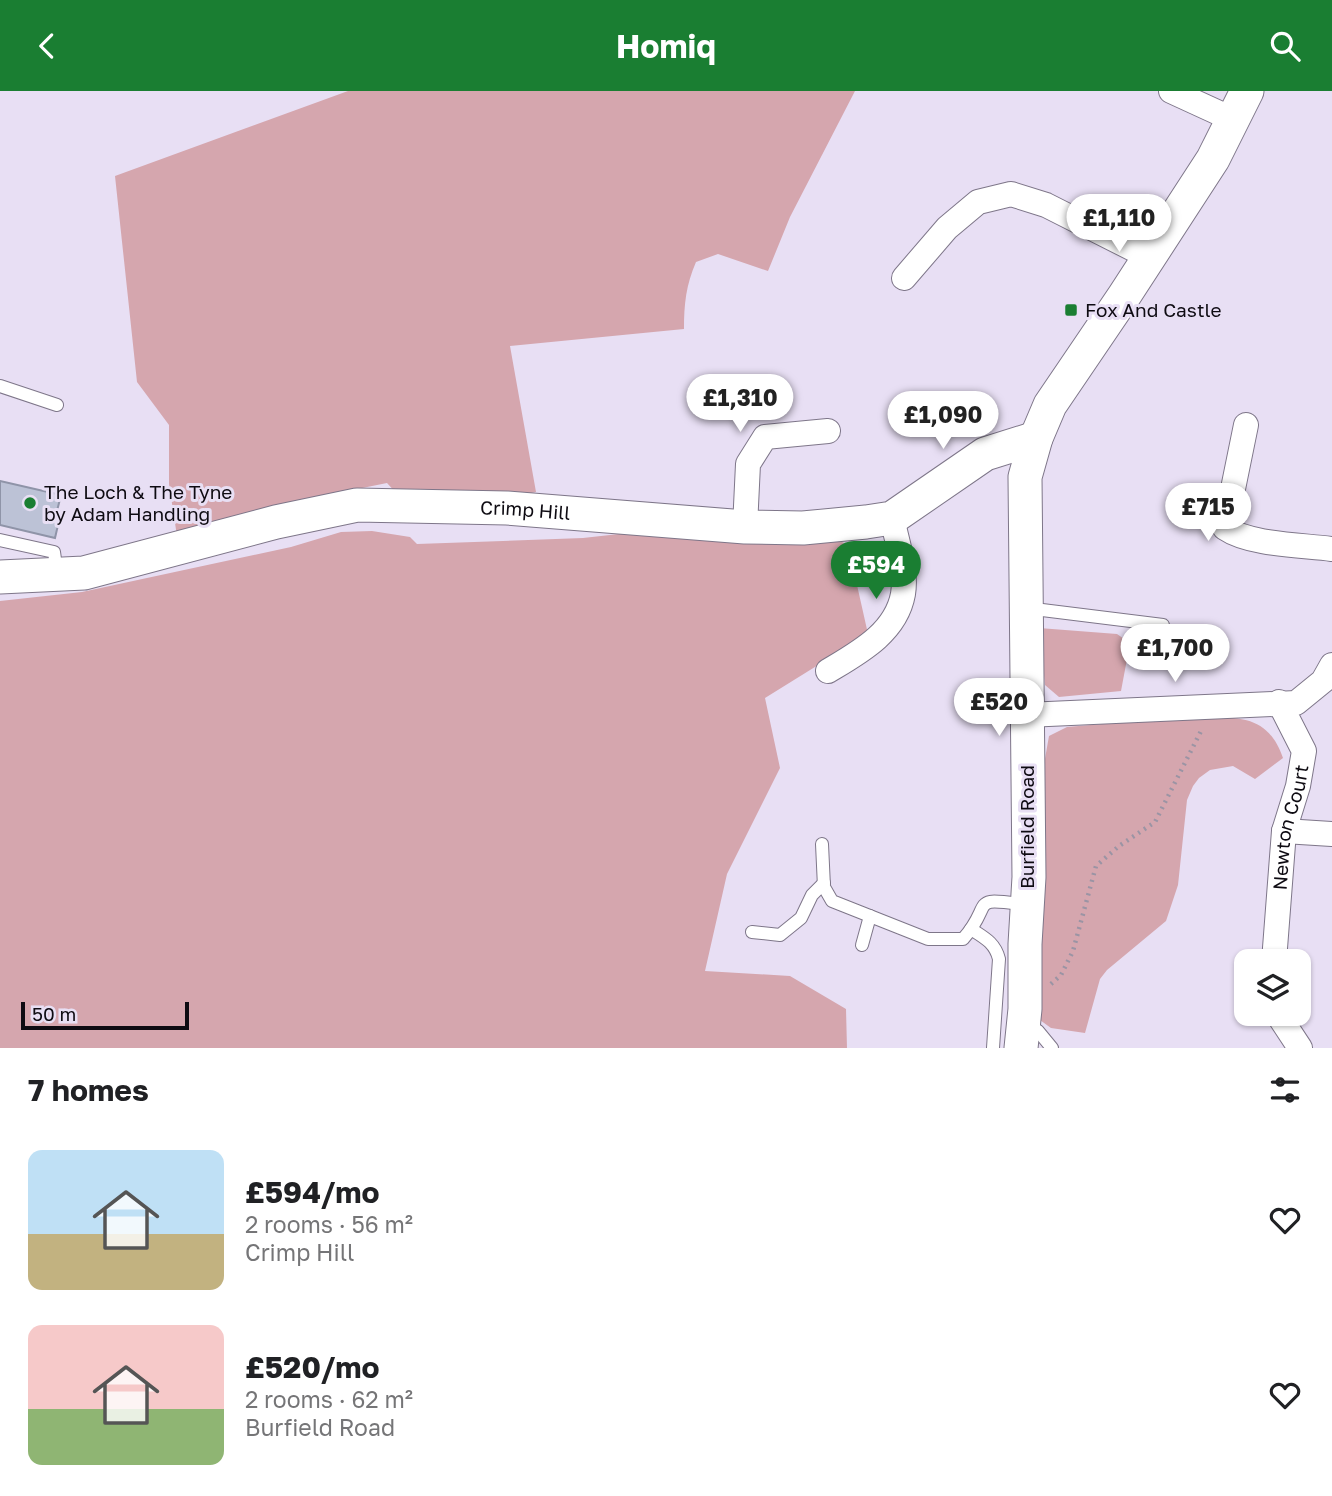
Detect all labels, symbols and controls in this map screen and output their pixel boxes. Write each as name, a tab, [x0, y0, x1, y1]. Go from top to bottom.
icon: back	[28, 27, 66, 65]
text: Homiq	[616, 27, 716, 65]
icon: search	[1266, 27, 1304, 65]
pin: £1,110	[1062, 195, 1176, 254]
text: £1,110	[1082, 203, 1156, 231]
place label: Fox And Castle	[1085, 298, 1221, 321]
marker: Fox And Castle	[1063, 302, 1079, 318]
pin: £1,310	[683, 375, 797, 434]
text: £1,310	[702, 383, 778, 411]
pin: £1,090	[886, 391, 1000, 451]
text: £1,090	[904, 400, 982, 428]
place label: The Loch & The Tyne by Adam Handling	[44, 480, 232, 525]
pin: £715	[1167, 483, 1249, 543]
text: £715	[1181, 492, 1235, 520]
marker: The Loch & The Tyne by Adam Handling	[22, 495, 38, 511]
street label: Crimp Hill	[480, 495, 571, 524]
pin: £594	[835, 541, 917, 601]
text: £594	[847, 550, 905, 578]
pin: £1,700	[1118, 625, 1232, 684]
text: £1,700	[1137, 633, 1213, 661]
pin: £520	[958, 679, 1040, 738]
text: £520	[970, 687, 1028, 715]
street label: Newton Court	[1267, 763, 1312, 891]
street label: Burfield Road	[1015, 765, 1038, 889]
map controls	[1234, 949, 1311, 1026]
button: layers	[1234, 949, 1311, 1026]
scale bar	[21, 999, 189, 1031]
text: 50 m	[32, 1002, 76, 1025]
icon: filters	[1266, 1071, 1304, 1109]
text: 7 homes	[28, 1072, 149, 1108]
text: £594/mo	[245, 1174, 380, 1210]
icon: home	[84, 1178, 168, 1262]
icon: heart	[1266, 1201, 1304, 1239]
text: 2 rooms · 56 m²	[245, 1210, 413, 1238]
text: Crimp Hill	[245, 1238, 354, 1266]
text: £520/mo	[245, 1349, 380, 1385]
icon: home	[84, 1353, 168, 1437]
icon: heart	[1266, 1376, 1304, 1414]
text: 2 rooms · 62 m²	[245, 1385, 413, 1413]
text: Burfield Road	[245, 1413, 395, 1441]

